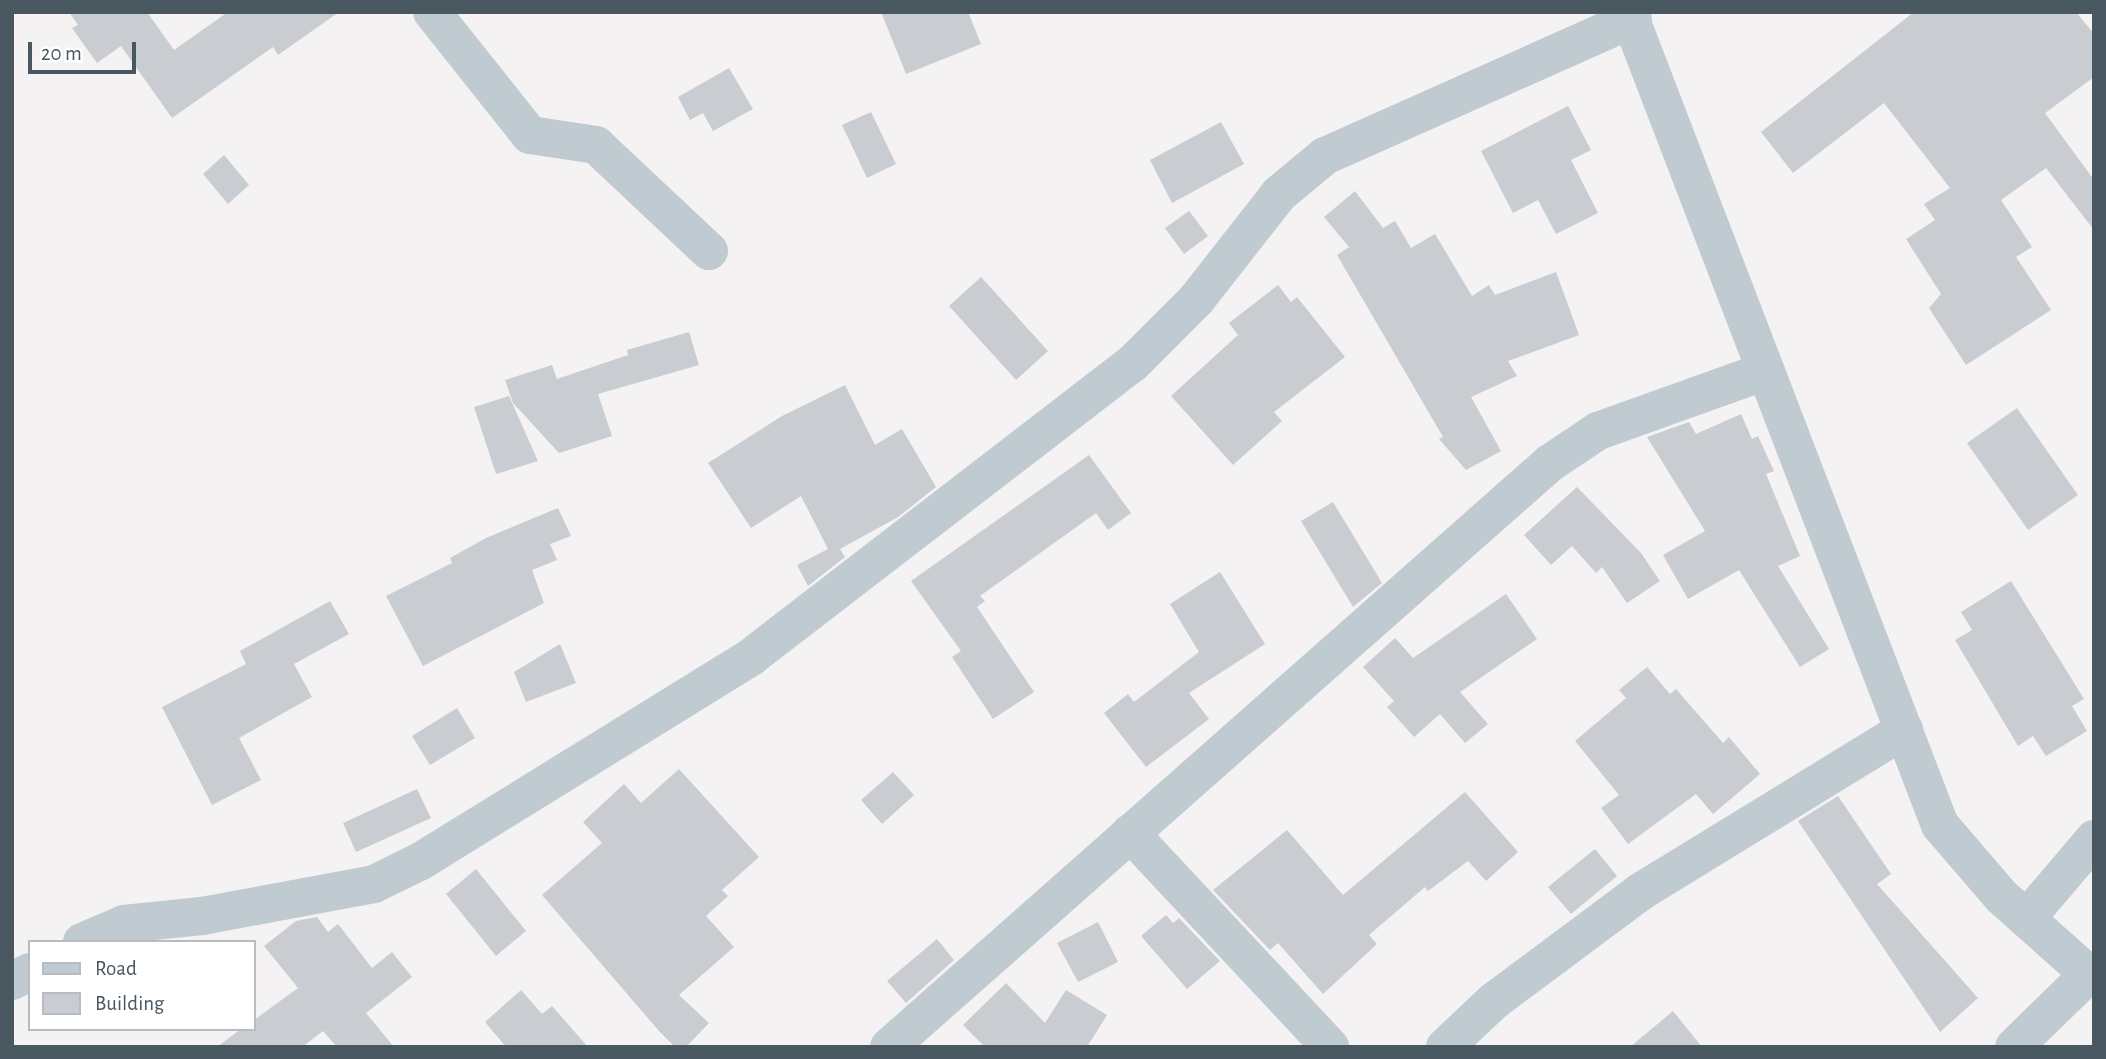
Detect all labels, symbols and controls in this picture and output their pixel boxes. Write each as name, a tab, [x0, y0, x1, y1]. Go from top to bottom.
scale bar	[32, 28, 140, 72]
text: 20 m	[41, 43, 82, 64]
legend	[28, 940, 256, 1031]
text: Road	[95, 958, 137, 979]
text: Building	[95, 993, 164, 1014]

